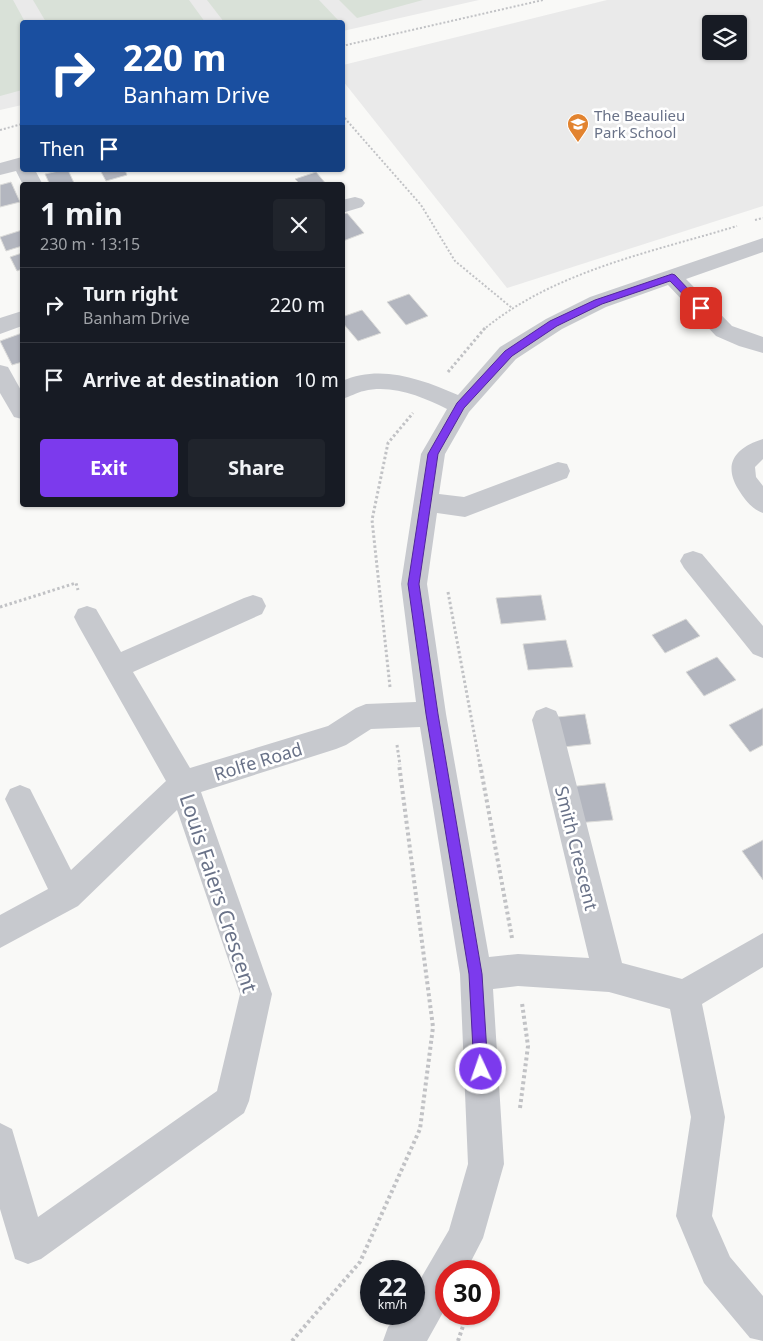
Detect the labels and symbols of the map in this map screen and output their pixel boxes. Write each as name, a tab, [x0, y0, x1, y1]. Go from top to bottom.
place label: The Beaulieu Park School	[594, 105, 685, 142]
school or university icon: The Beaulieu Park School	[566, 112, 590, 143]
pin	[680, 287, 722, 329]
street label: Rolfe Road	[211, 736, 305, 786]
street label: Smith Crescent	[550, 783, 604, 913]
street label: Louis Faiers Crescent	[174, 790, 265, 996]
position arrow	[454, 1042, 506, 1094]
speed limit sign: 30	[435, 1260, 500, 1325]

